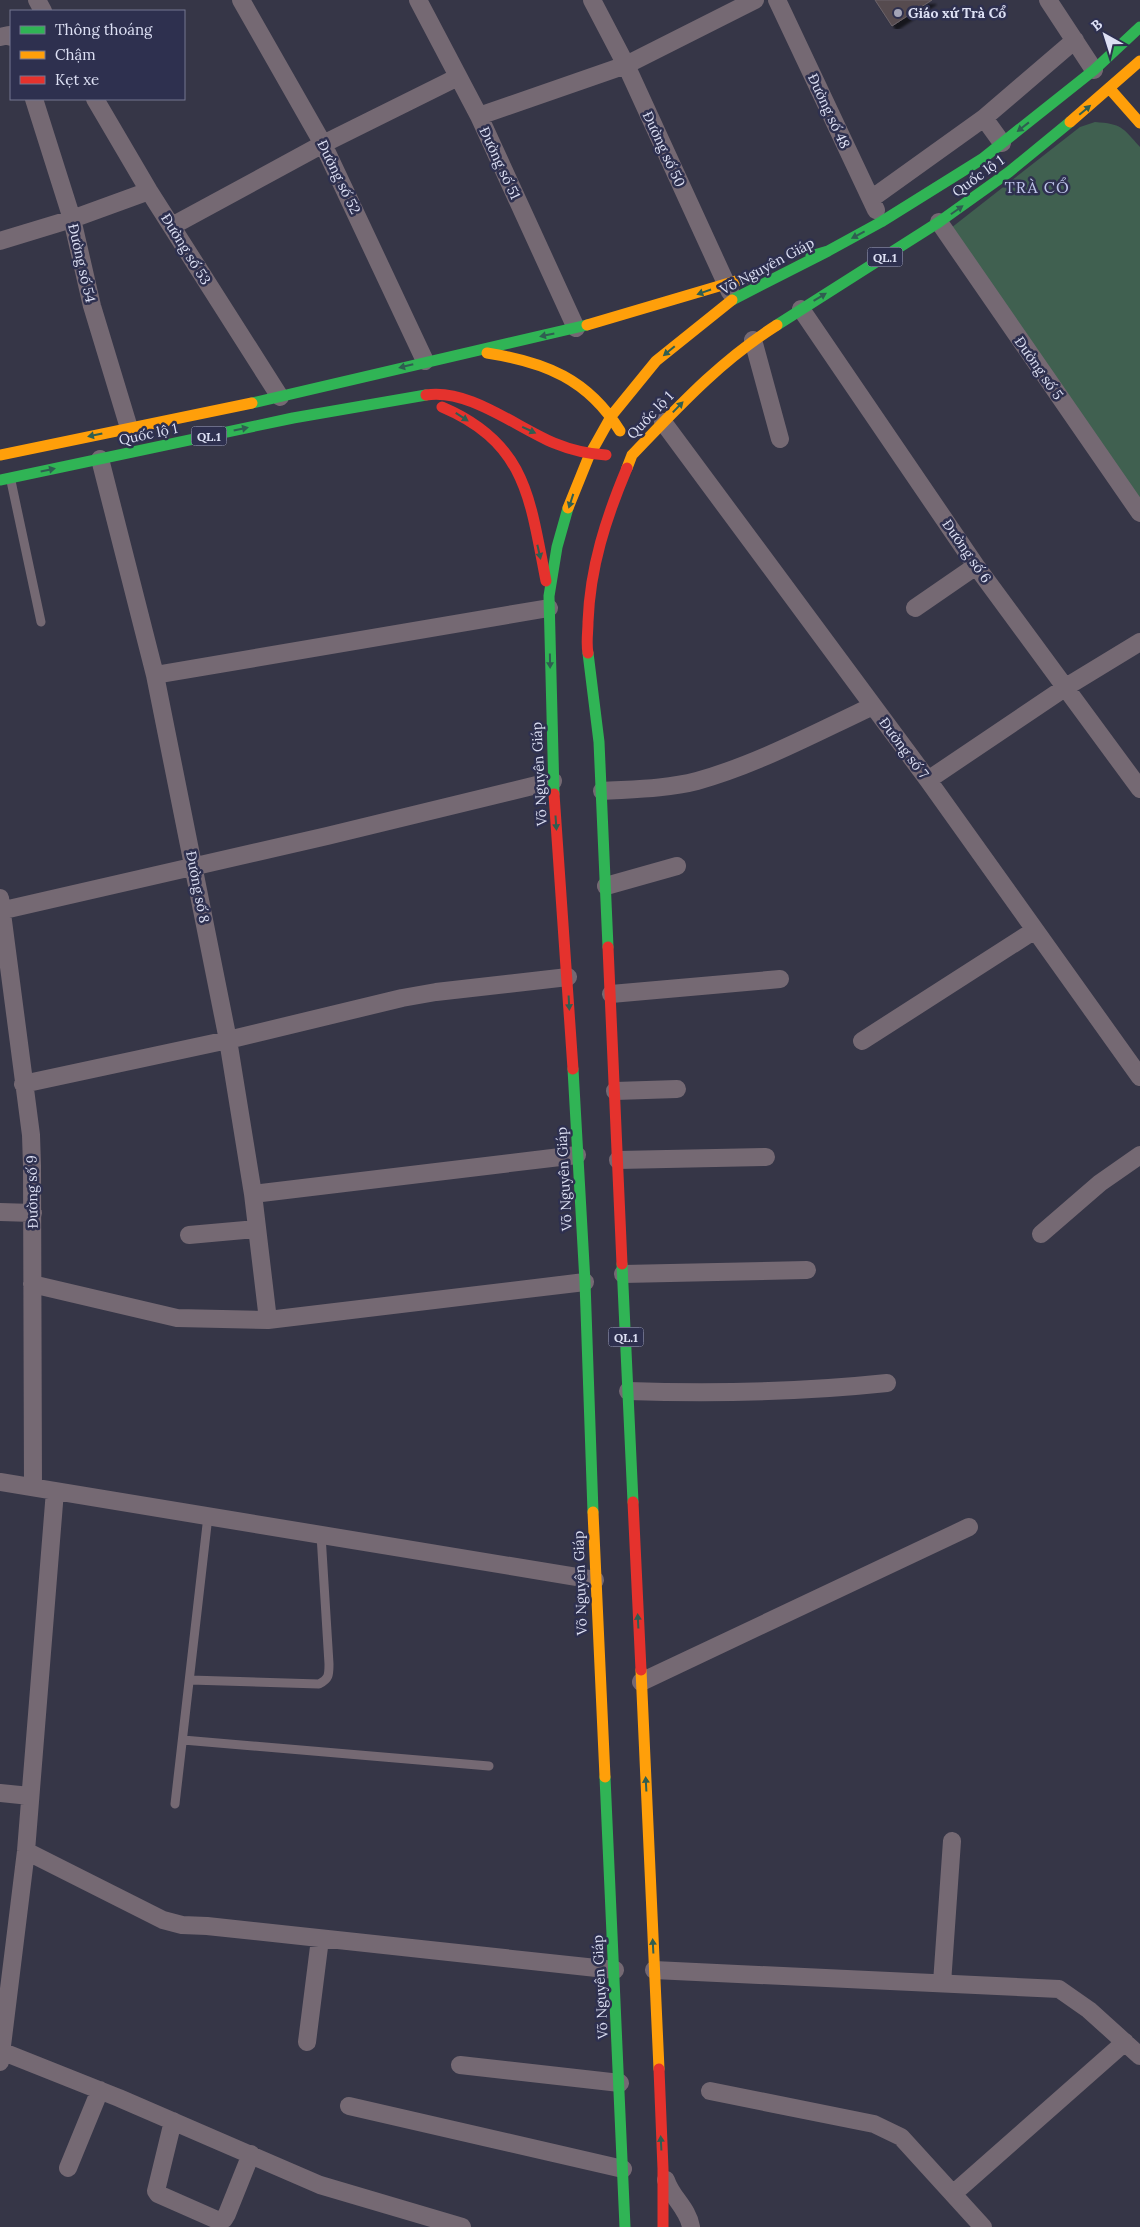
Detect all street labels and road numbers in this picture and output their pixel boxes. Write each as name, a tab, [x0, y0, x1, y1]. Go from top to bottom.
street label: Đường số 48	[804, 71, 854, 151]
street label: Đường số 50	[639, 108, 689, 190]
street label: Đường số 51	[475, 124, 525, 202]
street label: Đường số 52	[313, 137, 365, 217]
street label: Quốc lộ 1	[949, 151, 1007, 201]
street label: Đường số 53	[157, 210, 215, 288]
street label: Đường số 54	[64, 222, 100, 305]
street label: Võ Nguyên Giáp	[716, 234, 817, 299]
road number: QL.1	[868, 248, 902, 266]
street label: Đường số 5	[1011, 333, 1067, 403]
street label: Quốc lộ 1	[623, 387, 677, 443]
street label: Quốc lộ 1	[117, 419, 179, 449]
road number: QL.1	[192, 426, 226, 446]
street label: Đường số 6	[939, 516, 995, 586]
street label: Đường số 7	[875, 714, 933, 782]
street label: Võ Nguyên Giáp	[527, 721, 551, 828]
street label: Đường số 8	[182, 849, 214, 925]
street label: Võ Nguyên Giáp	[552, 1126, 576, 1233]
street label: Đường số 9	[22, 1155, 42, 1229]
road number: QL.1	[608, 1328, 644, 1346]
street label: Võ Nguyên Giáp	[569, 1531, 591, 1636]
street label: Võ Nguyên Giáp	[588, 1934, 612, 2041]

